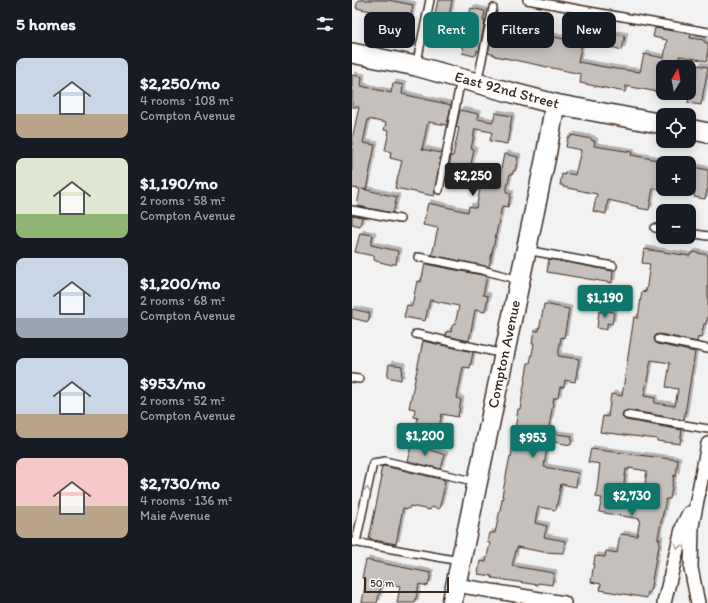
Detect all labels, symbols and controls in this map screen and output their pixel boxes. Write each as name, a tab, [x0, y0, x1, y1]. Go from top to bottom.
chip: Buy	[364, 12, 415, 48]
chip: Rent	[423, 12, 479, 48]
chip: Filters	[487, 12, 554, 48]
chip: New	[562, 12, 616, 48]
icon: filters	[314, 13, 336, 35]
text: 5 homes	[16, 14, 76, 34]
north arrow	[656, 60, 696, 100]
map controls	[656, 60, 696, 244]
street label: East 92nd Street	[453, 67, 562, 113]
text: $2,250/mo	[140, 73, 220, 93]
icon: home	[48, 74, 96, 122]
text: 4 rooms · 108 m²	[140, 93, 234, 108]
text: Compton Avenue	[140, 108, 235, 123]
button: locate	[656, 108, 696, 148]
button: +	[656, 156, 696, 196]
pin: $2,250	[440, 163, 506, 197]
text: $2,250	[454, 168, 492, 183]
text: $1,190/mo	[140, 173, 218, 193]
icon: home	[48, 174, 96, 222]
text: 2 rooms · 58 m²	[140, 193, 225, 208]
button: −	[656, 204, 696, 244]
text: Compton Avenue	[140, 208, 235, 223]
text: $1,200/mo	[140, 273, 221, 293]
icon: home	[48, 274, 96, 322]
pin: $1,190	[572, 285, 638, 319]
text: $1,190	[587, 290, 623, 305]
text: 2 rooms · 68 m²	[140, 293, 225, 308]
street label: Compton Avenue	[484, 298, 524, 410]
text: Compton Avenue	[140, 308, 235, 323]
text: $953/mo	[140, 373, 206, 393]
icon: home	[48, 374, 96, 422]
text: 2 rooms · 52 m²	[140, 393, 225, 408]
text: Compton Avenue	[140, 408, 235, 423]
pin: $1,200	[392, 423, 458, 457]
pin: $953	[509, 425, 557, 459]
text: $1,200	[406, 428, 444, 443]
text: $953	[519, 430, 547, 445]
text: $2,730/mo	[140, 473, 220, 493]
icon: home	[48, 474, 96, 522]
pin: $2,730	[599, 483, 665, 517]
one-way arrow	[362, 487, 370, 494]
text: $2,730	[613, 488, 651, 503]
text: 4 rooms · 136 m²	[140, 493, 232, 508]
text: Maie Avenue	[140, 508, 210, 523]
one-way arrow	[674, 543, 683, 550]
scale bar	[364, 575, 449, 594]
text: 50 m	[370, 577, 394, 590]

